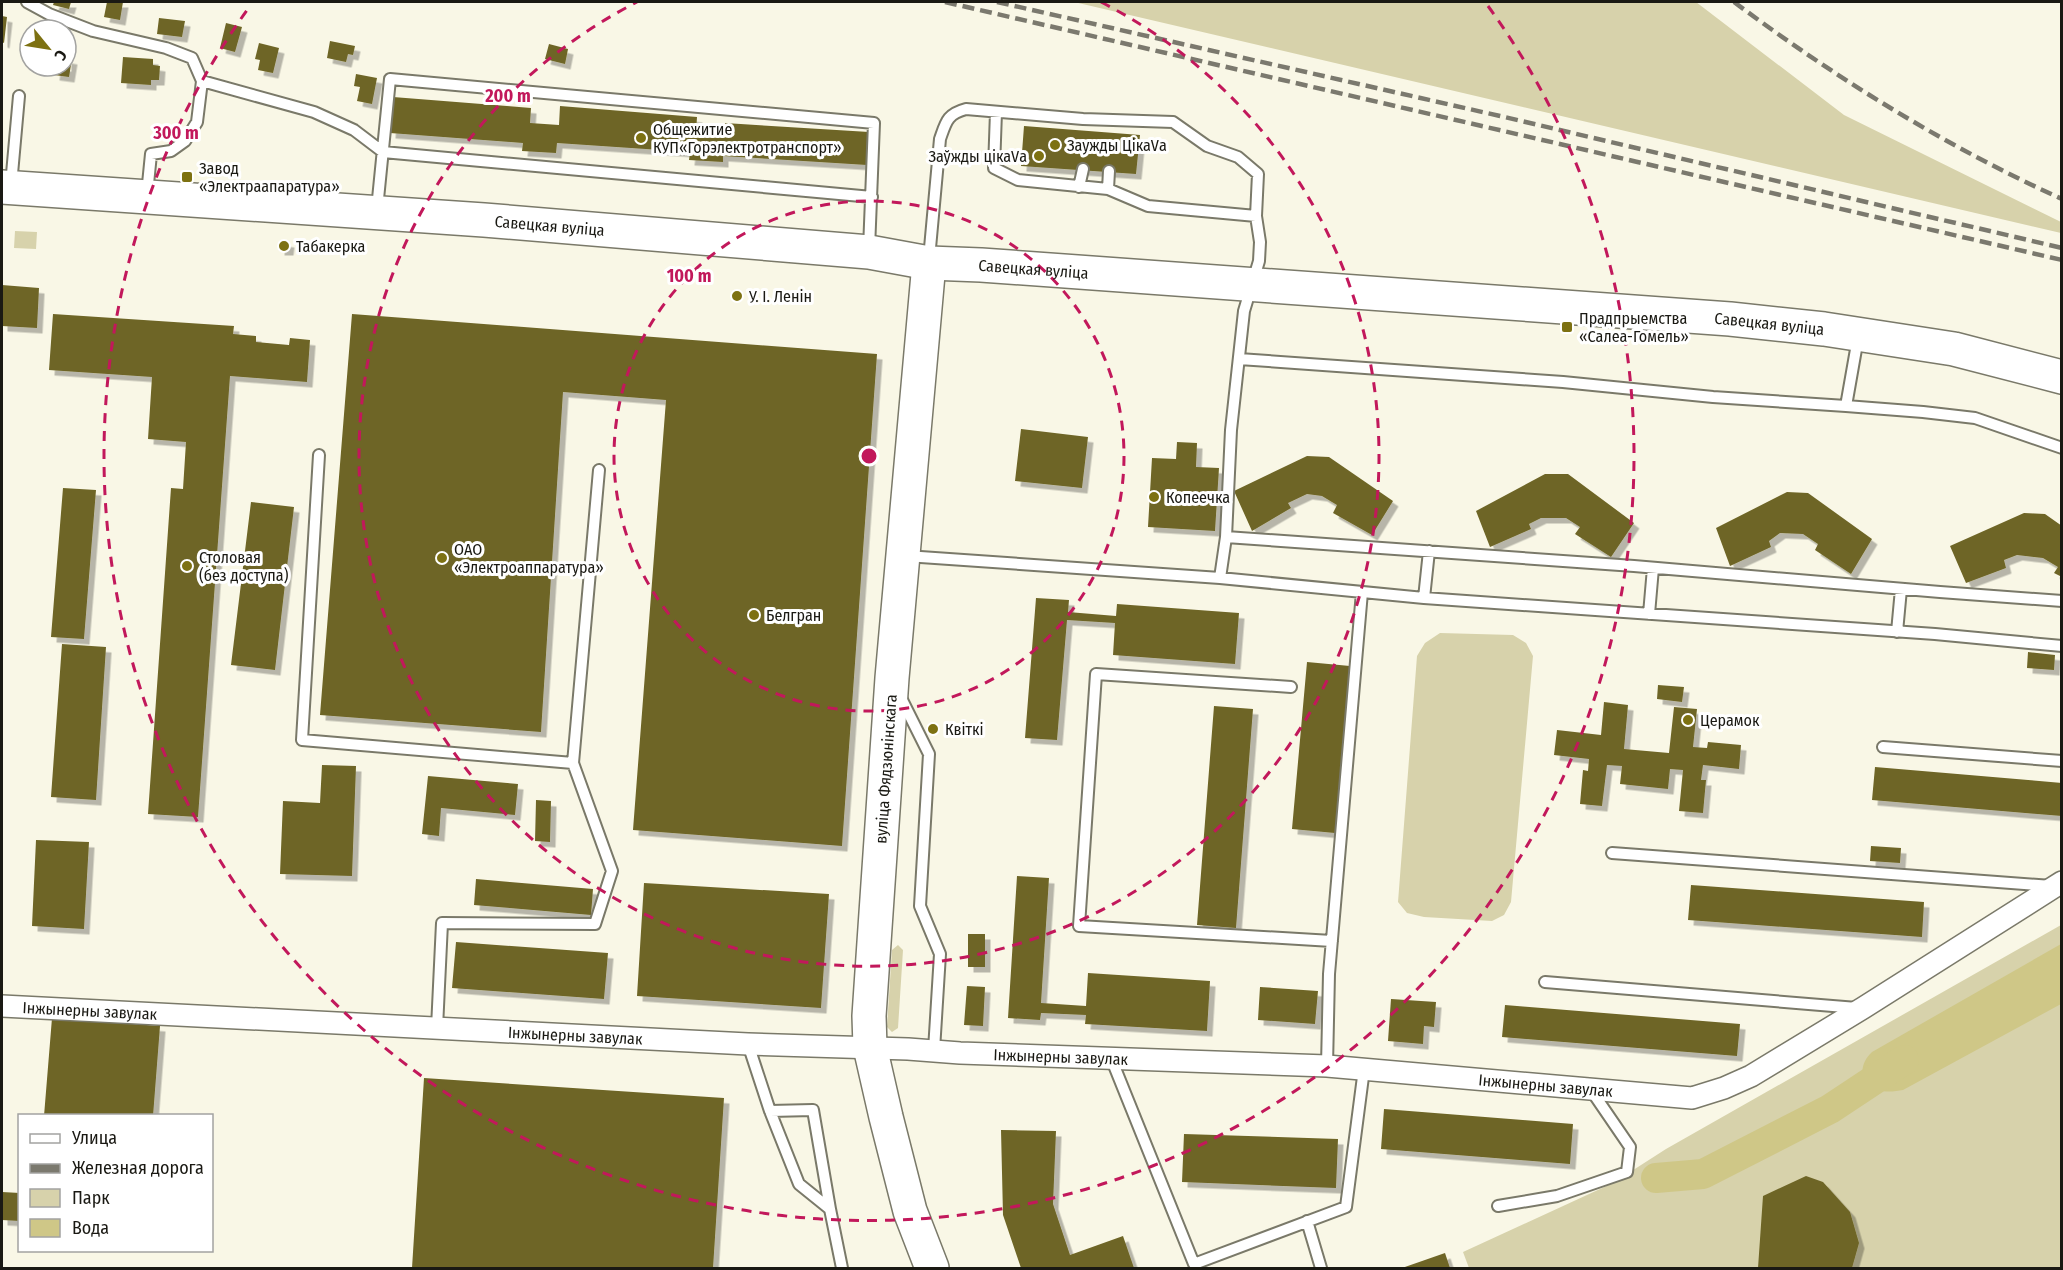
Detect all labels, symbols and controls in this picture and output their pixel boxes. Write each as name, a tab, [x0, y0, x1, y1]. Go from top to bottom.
north arrow	[18, 18, 78, 78]
text: С	[50, 47, 71, 64]
text: 200 m	[484, 85, 531, 107]
place label: Общежитие КУП«Горэлектротранспорт»	[653, 120, 842, 157]
text: 300 m	[152, 122, 199, 144]
marker: Общежитие КУП«Горэлектротранспорт»	[634, 131, 648, 145]
place label: Заужды ЦікаVа	[1067, 136, 1167, 155]
marker: Заужды ЦікаVа	[1048, 138, 1062, 152]
place label: Заўжды цікаVа	[928, 147, 1027, 166]
marker: Заўжды цікаVа	[1032, 149, 1046, 163]
place label: Завод «Электраапаратура»	[199, 159, 340, 196]
marker: Завод «Электраапаратура»	[180, 170, 194, 184]
street label: Савецкая вуліца	[494, 211, 606, 240]
place label: Табакерка	[296, 237, 365, 256]
marker: Табакерка	[277, 239, 291, 253]
street label: Савецкая вуліца	[978, 255, 1089, 282]
text: 100 m	[667, 265, 711, 287]
place label: У. І. Ленін	[748, 287, 812, 306]
marker: У. І. Ленін	[730, 289, 744, 303]
street label: Савецкая вуліца	[1714, 308, 1825, 338]
place label: Прадпрыемства «Салеа-Гомель»	[1579, 309, 1689, 346]
marker: Прадпрыемства «Салеа-Гомель»	[1560, 320, 1574, 334]
centre of rings	[859, 446, 879, 466]
place label: Копеечка	[1166, 488, 1230, 507]
marker: Копеечка	[1147, 490, 1161, 504]
place label: ОАО «Электроаппаратура»	[454, 540, 604, 577]
place label: Столовая (без доступа)	[199, 548, 289, 585]
marker: ОАО «Электроаппаратура»	[435, 551, 449, 565]
marker: Столовая (без доступа)	[180, 559, 194, 573]
place label: Белгран	[766, 606, 821, 625]
marker: Белгран	[747, 608, 761, 622]
street label: вуліца Фядзюнінскага	[871, 693, 901, 844]
place label: Церамок	[1700, 711, 1760, 730]
marker: Церамок	[1681, 713, 1695, 727]
place label: Квіткі	[945, 720, 984, 739]
marker: Квіткі	[926, 722, 940, 736]
street label: Інжынерны завулак	[22, 998, 158, 1023]
street label: Інжынерны завулак	[508, 1022, 643, 1048]
street label: Інжынерны завулак	[993, 1045, 1129, 1068]
street label: Інжынерны завулак	[1478, 1070, 1614, 1101]
legend	[18, 1114, 213, 1252]
text: Улица	[71, 1127, 117, 1149]
text: Железная дорога	[72, 1157, 204, 1179]
text: Парк	[72, 1187, 110, 1209]
text: Вода	[72, 1217, 109, 1239]

